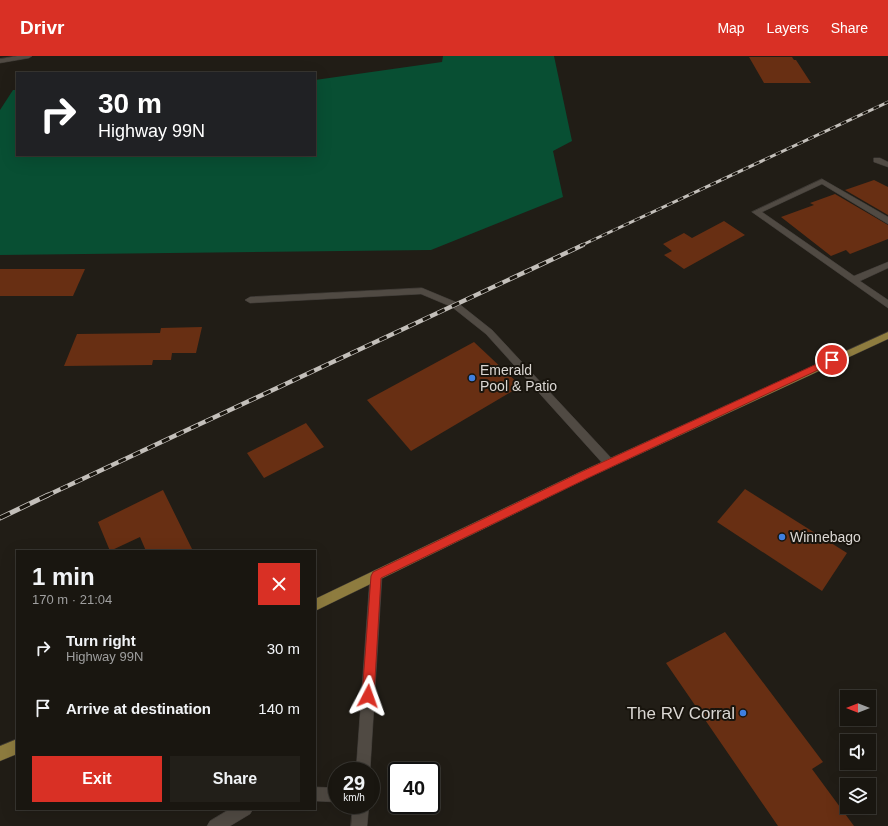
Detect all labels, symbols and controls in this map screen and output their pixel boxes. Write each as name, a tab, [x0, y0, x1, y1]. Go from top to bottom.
text: Drivr	[20, 17, 64, 38]
text: Map	[717, 20, 745, 36]
text: Layers	[767, 20, 809, 36]
text: Share	[831, 20, 868, 36]
icon: right	[32, 88, 84, 140]
text: 30 m	[98, 88, 162, 119]
text: Highway 99N	[98, 121, 205, 141]
pin	[815, 343, 849, 377]
icon: arrive	[821, 349, 843, 371]
place label: Emerald Pool & Patio	[480, 362, 557, 394]
marker: Emerald Pool & Patio	[467, 373, 477, 383]
place label: Winnebago	[790, 529, 861, 545]
marker: Winnebago	[777, 532, 787, 542]
text: 1 min	[32, 563, 95, 590]
button: close	[258, 563, 300, 605]
text: 170 m · 21:04	[32, 592, 112, 607]
text: Turn right	[66, 632, 136, 649]
icon: right	[32, 637, 54, 659]
text: 30 m	[267, 640, 300, 657]
text: Highway 99N	[66, 649, 143, 664]
position arrow	[347, 675, 389, 717]
north arrow	[840, 690, 876, 726]
map controls	[840, 690, 876, 814]
icon: arrive	[32, 697, 54, 719]
text: Arrive at destination	[66, 700, 211, 717]
text: 140 m	[258, 700, 300, 717]
place label: The RV Corral	[627, 704, 735, 723]
marker: The RV Corral	[738, 708, 748, 718]
button: sound	[840, 734, 876, 770]
button: Exit	[32, 756, 162, 802]
button: Share	[170, 756, 300, 802]
speed limit sign: 40	[388, 762, 440, 814]
text: 29	[343, 772, 365, 794]
button: layers	[840, 778, 876, 814]
text: km/h	[343, 792, 365, 803]

